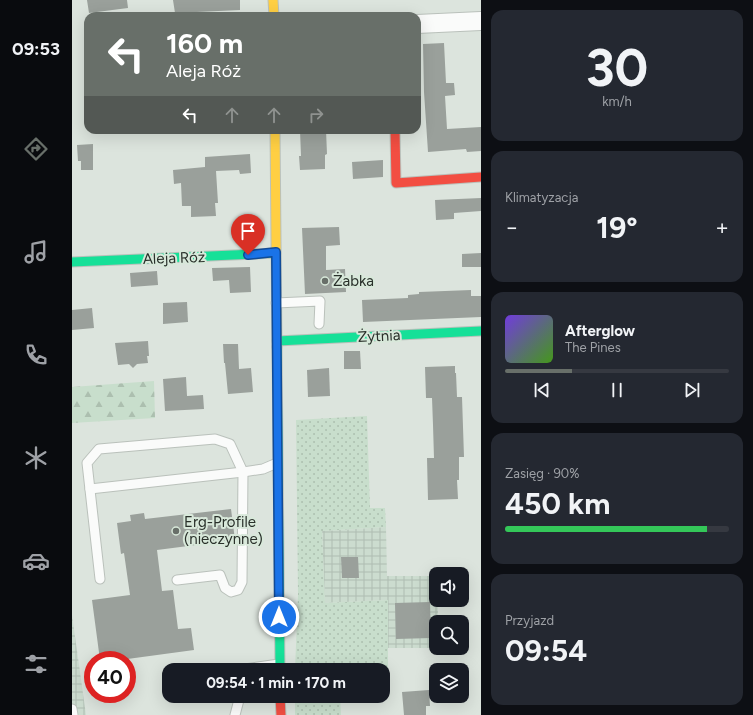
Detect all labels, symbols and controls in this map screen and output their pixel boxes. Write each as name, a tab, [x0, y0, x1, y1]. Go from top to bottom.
text: 160 m	[166, 26, 243, 60]
icon: left	[100, 28, 152, 80]
text: 30	[586, 37, 648, 99]
text: 09:53	[12, 38, 60, 60]
text: Aleja Róż	[166, 60, 241, 82]
text: km/h	[602, 94, 632, 109]
icon: left	[179, 104, 201, 126]
icon: ahead	[221, 104, 243, 126]
icon: ahead	[263, 104, 285, 126]
icon: right	[305, 104, 327, 126]
icon: directions	[22, 135, 50, 163]
text: Klimatyzacja	[505, 190, 578, 205]
text: 19°	[596, 209, 638, 246]
pin	[231, 214, 265, 255]
text: −	[505, 214, 519, 241]
text: +	[715, 214, 729, 241]
icon: arrive	[237, 220, 259, 242]
icon: music	[22, 238, 50, 266]
street label: Aleja Róż	[142, 248, 206, 268]
place label: Żabka	[333, 272, 374, 290]
marker: Żabka	[320, 276, 330, 286]
text: Afterglow	[565, 322, 635, 340]
street label: Żytnia	[357, 326, 401, 346]
text: The Pines	[565, 340, 621, 355]
icon: phone	[22, 341, 50, 369]
icon: previous	[531, 379, 553, 401]
icon: pause	[606, 379, 628, 401]
icon: next	[681, 379, 703, 401]
icon: climate	[22, 444, 50, 472]
text: Zasięg · 90%	[505, 466, 579, 481]
text: 450 km	[505, 485, 610, 522]
place label: Erg-Profile (nieczynne)	[184, 513, 263, 548]
marker: Erg-Profile (nieczynne)	[171, 526, 181, 536]
icon: car	[22, 547, 50, 575]
map controls	[429, 567, 469, 703]
button: sound	[429, 567, 469, 607]
position arrow	[258, 596, 300, 638]
text: Przyjazd	[505, 613, 554, 628]
button: search	[429, 615, 469, 655]
text: 09:54	[505, 632, 587, 669]
icon: filters	[22, 650, 50, 678]
speed limit sign: 40	[84, 651, 136, 703]
button: layers	[429, 663, 469, 703]
text: 09:54 · 1 min · 170 m	[206, 674, 346, 692]

